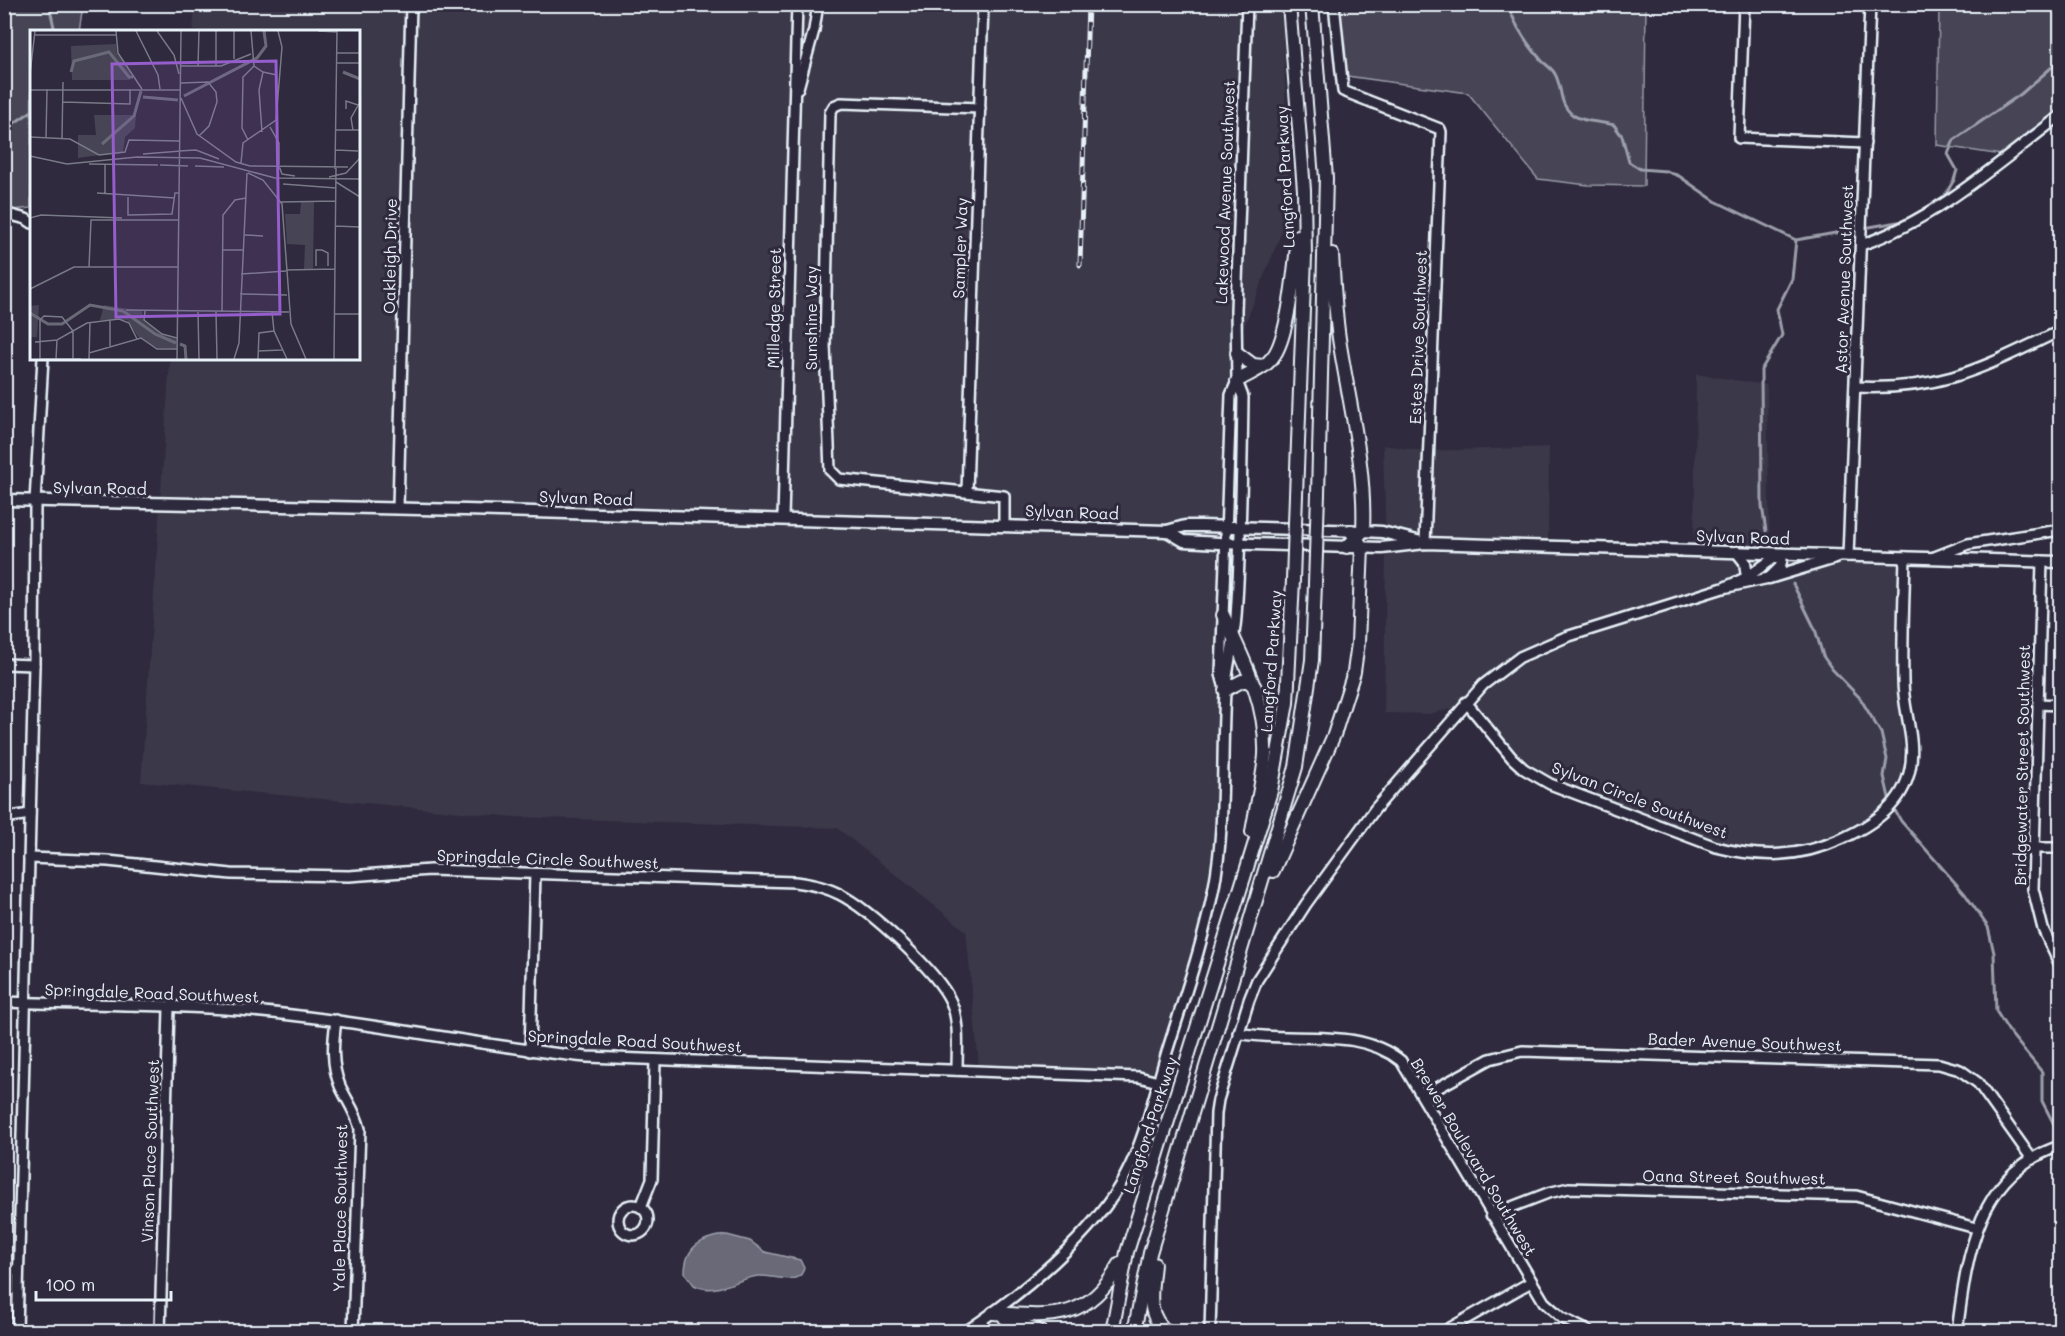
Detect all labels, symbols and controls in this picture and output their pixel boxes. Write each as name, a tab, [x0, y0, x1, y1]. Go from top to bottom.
inset map	[30, 30, 360, 360]
street label: Lakewood Avenue Southwest	[1210, 79, 1239, 304]
street label: Langford Parkway	[1270, 105, 1299, 249]
street label: Astor Avenue Southwest	[1830, 184, 1857, 374]
street label: Sampler Way	[947, 197, 972, 299]
street label: Oakleigh Drive	[378, 198, 401, 314]
street label: Milledge Street	[762, 247, 785, 369]
street label: Estes Drive Southwest	[1404, 249, 1431, 425]
street label: Sunshine Way	[800, 266, 821, 370]
street label: Sylvan Road	[53, 476, 147, 499]
street label: Sylvan Road	[539, 485, 633, 510]
street label: Sylvan Road	[1025, 499, 1119, 524]
street label: Sylvan Road	[1696, 524, 1790, 549]
street label: Langford Parkway	[1255, 589, 1286, 733]
street label: Bridgewater Street Southwest	[2009, 644, 2034, 886]
street label: Sylvan Circle Southwest	[1549, 756, 1731, 843]
street label: Springdale Circle Southwest	[437, 844, 659, 873]
street label: Springdale Road Southwest	[44, 978, 260, 1007]
street label: Springdale Road Southwest	[527, 1024, 743, 1057]
street label: Bader Avenue Southwest	[1648, 1028, 1842, 1055]
street label: Langford Parkway	[1118, 1054, 1182, 1196]
street label: Brewer Boulevard Southwest	[1407, 1054, 1542, 1260]
street label: Vinson Place Southwest	[136, 1059, 163, 1243]
street label: Yale Place Southwest	[328, 1124, 351, 1292]
street label: Oana Street Southwest	[1642, 1164, 1826, 1189]
scale bar	[36, 1264, 171, 1302]
text: 100 m	[45, 1272, 95, 1296]

